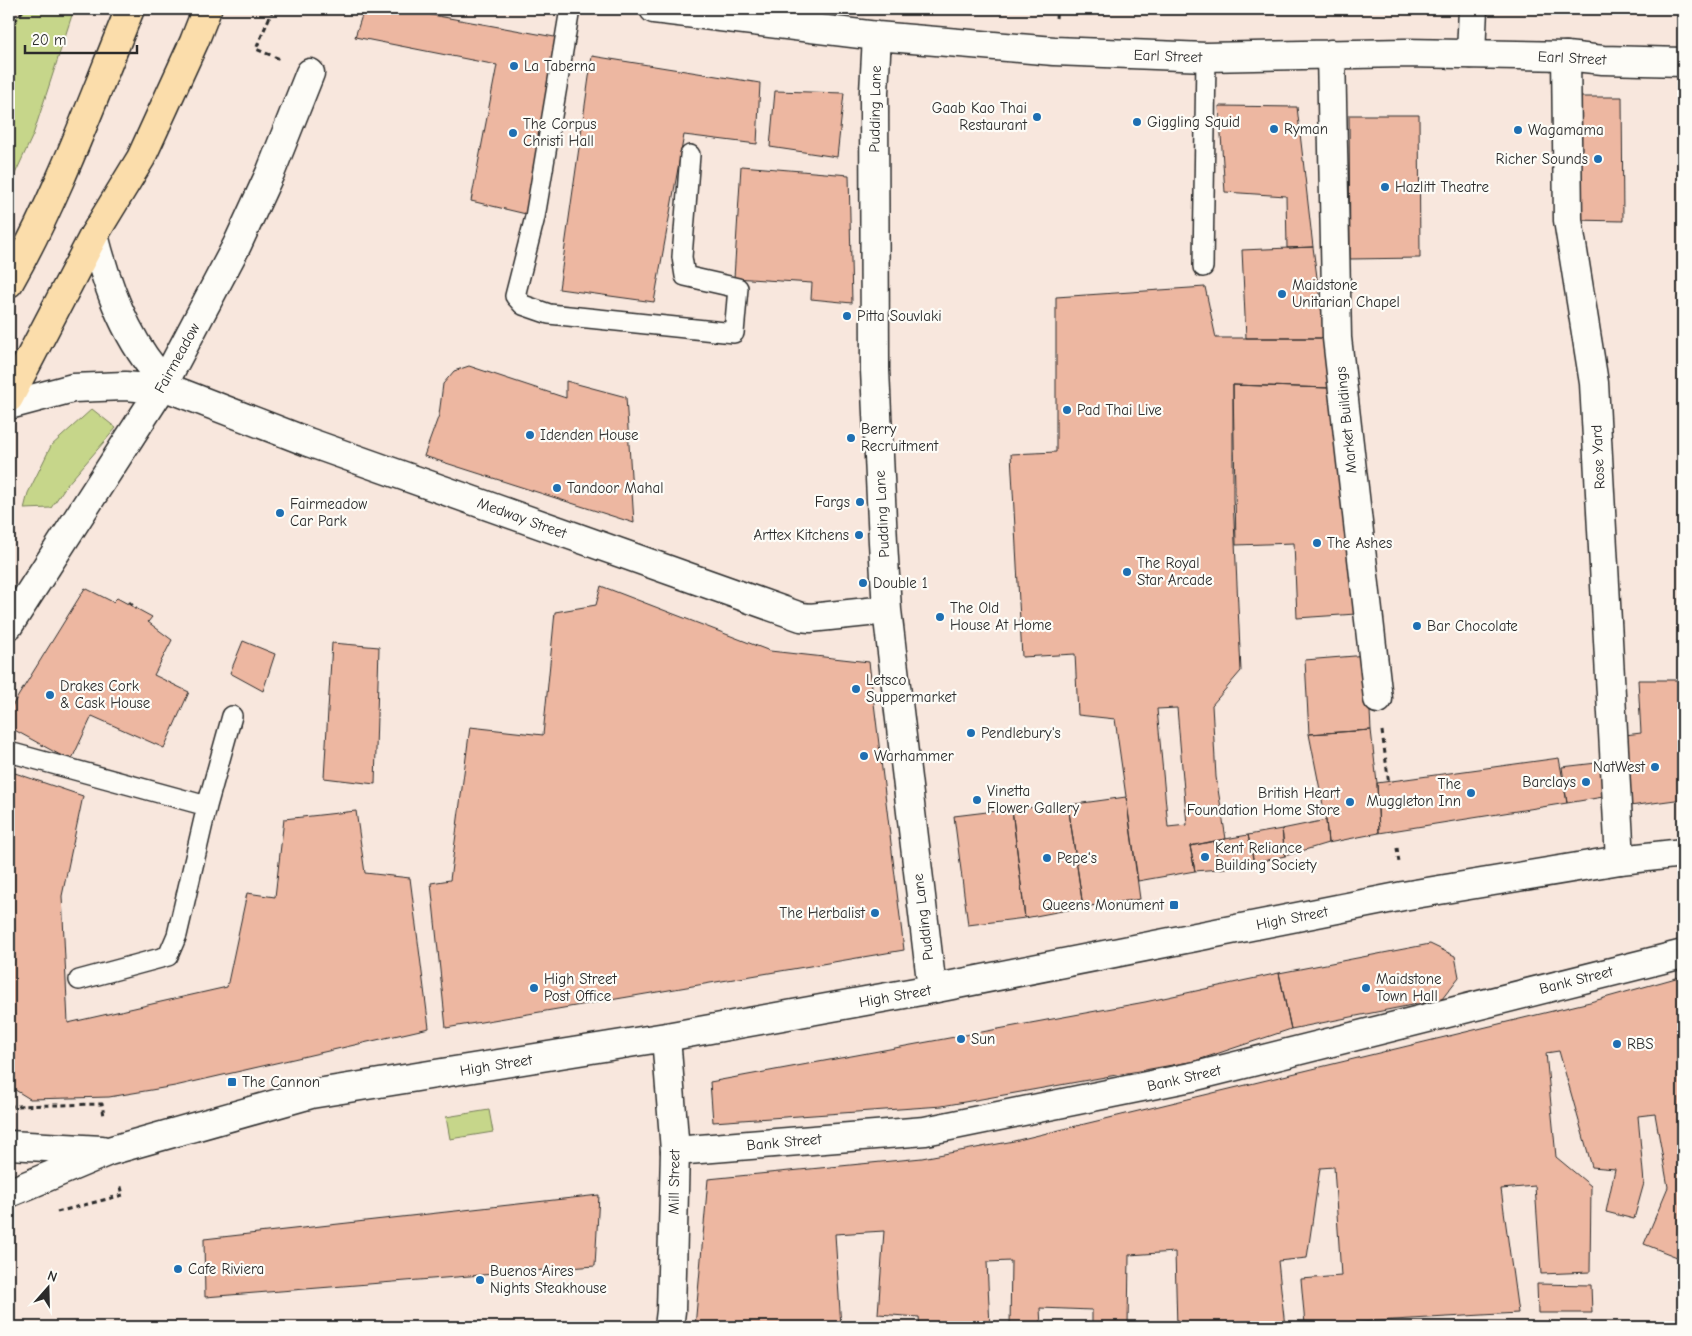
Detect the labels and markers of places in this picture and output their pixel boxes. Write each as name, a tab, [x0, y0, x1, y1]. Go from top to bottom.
place label: La Taberna	[524, 57, 596, 75]
marker: La Taberna	[508, 60, 520, 72]
place label: Gaab Kao Thai Restaurant	[932, 99, 1028, 134]
marker: Gaab Kao Thai Restaurant	[1031, 111, 1043, 123]
place label: Giggling Squid	[1147, 113, 1240, 131]
place label: The Corpus Christi Hall	[523, 115, 596, 150]
marker: Giggling Squid	[1131, 116, 1143, 128]
place label: Ryman	[1284, 120, 1328, 138]
place label: Wagamama	[1528, 121, 1604, 139]
marker: Ryman	[1268, 123, 1280, 135]
marker: Wagamama	[1512, 124, 1524, 136]
marker: The Corpus Christi Hall	[507, 127, 519, 139]
place label: Richer Sounds	[1496, 150, 1588, 168]
marker: Richer Sounds	[1592, 153, 1604, 165]
place label: Hazlitt Theatre	[1395, 178, 1489, 196]
marker: Hazlitt Theatre	[1379, 181, 1391, 193]
place label: Maidstone Unitarian Chapel	[1292, 276, 1400, 311]
marker: Maidstone Unitarian Chapel	[1276, 288, 1288, 300]
place label: Pitta Souvlaki	[857, 307, 942, 325]
marker: Pitta Souvlaki	[841, 310, 853, 322]
place label: Pad Thai Live	[1077, 401, 1162, 419]
marker: Pad Thai Live	[1061, 404, 1073, 416]
place label: Berry Recruitment	[861, 420, 939, 455]
place label: Idenden House	[540, 426, 639, 444]
marker: Idenden House	[524, 429, 536, 441]
marker: Berry Recruitment	[845, 432, 857, 444]
place label: Tandoor Mahal	[567, 479, 664, 497]
marker: Tandoor Mahal	[551, 482, 563, 494]
place label: Fargs	[815, 493, 850, 511]
place label: Fairmeadow Car Park	[290, 495, 367, 530]
marker: Fargs	[854, 496, 866, 508]
marker: Fairmeadow Car Park	[274, 507, 286, 519]
place label: Arttex Kitchens	[754, 526, 849, 544]
marker: Arttex Kitchens	[853, 529, 865, 541]
place label: The Ashes	[1327, 534, 1392, 552]
marker: The Ashes	[1311, 537, 1323, 549]
place label: The Royal Star Arcade	[1137, 554, 1213, 589]
marker: The Royal Star Arcade	[1121, 566, 1133, 578]
place label: Double 1	[873, 574, 928, 592]
marker: Double 1	[857, 577, 869, 589]
place label: The Old House At Home	[950, 599, 1052, 634]
marker: The Old House At Home	[934, 611, 946, 623]
place label: Bar Chocolate	[1427, 617, 1518, 635]
marker: Bar Chocolate	[1411, 620, 1423, 632]
place label: Letsco Suppermarket	[866, 671, 957, 706]
place label: Drakes Cork & Cask House	[60, 677, 151, 712]
marker: Letsco Suppermarket	[850, 683, 862, 695]
marker: Drakes Cork & Cask House	[44, 689, 56, 701]
place label: Pendlebury's	[981, 724, 1061, 742]
marker: Pendlebury's	[965, 727, 977, 739]
place label: Warhammer	[874, 747, 954, 765]
marker: Warhammer	[858, 750, 870, 762]
place label: NatWest	[1593, 758, 1646, 776]
marker: NatWest	[1649, 761, 1661, 773]
place label: Barclays	[1522, 773, 1576, 791]
place label: The Muggleton Inn	[1366, 775, 1461, 810]
marker: Barclays	[1580, 776, 1592, 788]
place label: Vinetta Flower Gallery	[987, 782, 1079, 817]
place label: British Heart Foundation Home Store	[1187, 784, 1341, 819]
marker: The Muggleton Inn	[1465, 787, 1477, 799]
marker: Vinetta Flower Gallery	[971, 794, 983, 806]
marker: British Heart Foundation Home Store	[1344, 796, 1356, 808]
place label: Kent Reliance Building Society	[1215, 839, 1317, 874]
place label: Pepe's	[1057, 849, 1097, 867]
marker: Kent Reliance Building Society	[1199, 851, 1211, 863]
marker: Pepe's	[1041, 852, 1053, 864]
place label: Queens Monument	[1042, 896, 1165, 914]
marker: Queens Monument	[1168, 899, 1180, 911]
place label: The Herbalist	[779, 904, 866, 922]
marker: The Herbalist	[869, 907, 881, 919]
place label: High Street Post Office	[544, 970, 618, 1005]
place label: Maidstone Town Hall	[1376, 970, 1442, 1005]
marker: High Street Post Office	[528, 982, 540, 994]
marker: Maidstone Town Hall	[1360, 982, 1372, 994]
place label: Sun	[971, 1030, 995, 1048]
marker: Sun	[955, 1033, 967, 1045]
place label: RBS	[1627, 1035, 1654, 1053]
marker: RBS	[1611, 1038, 1623, 1050]
place label: The Cannon	[242, 1073, 320, 1091]
marker: The Cannon	[226, 1076, 238, 1088]
place label: Cafe Riviera	[188, 1260, 264, 1278]
place label: Buenos Aires Nights Steakhouse	[490, 1262, 607, 1297]
marker: Cafe Riviera	[172, 1263, 184, 1275]
marker: Buenos Aires Nights Steakhouse	[474, 1274, 486, 1286]

